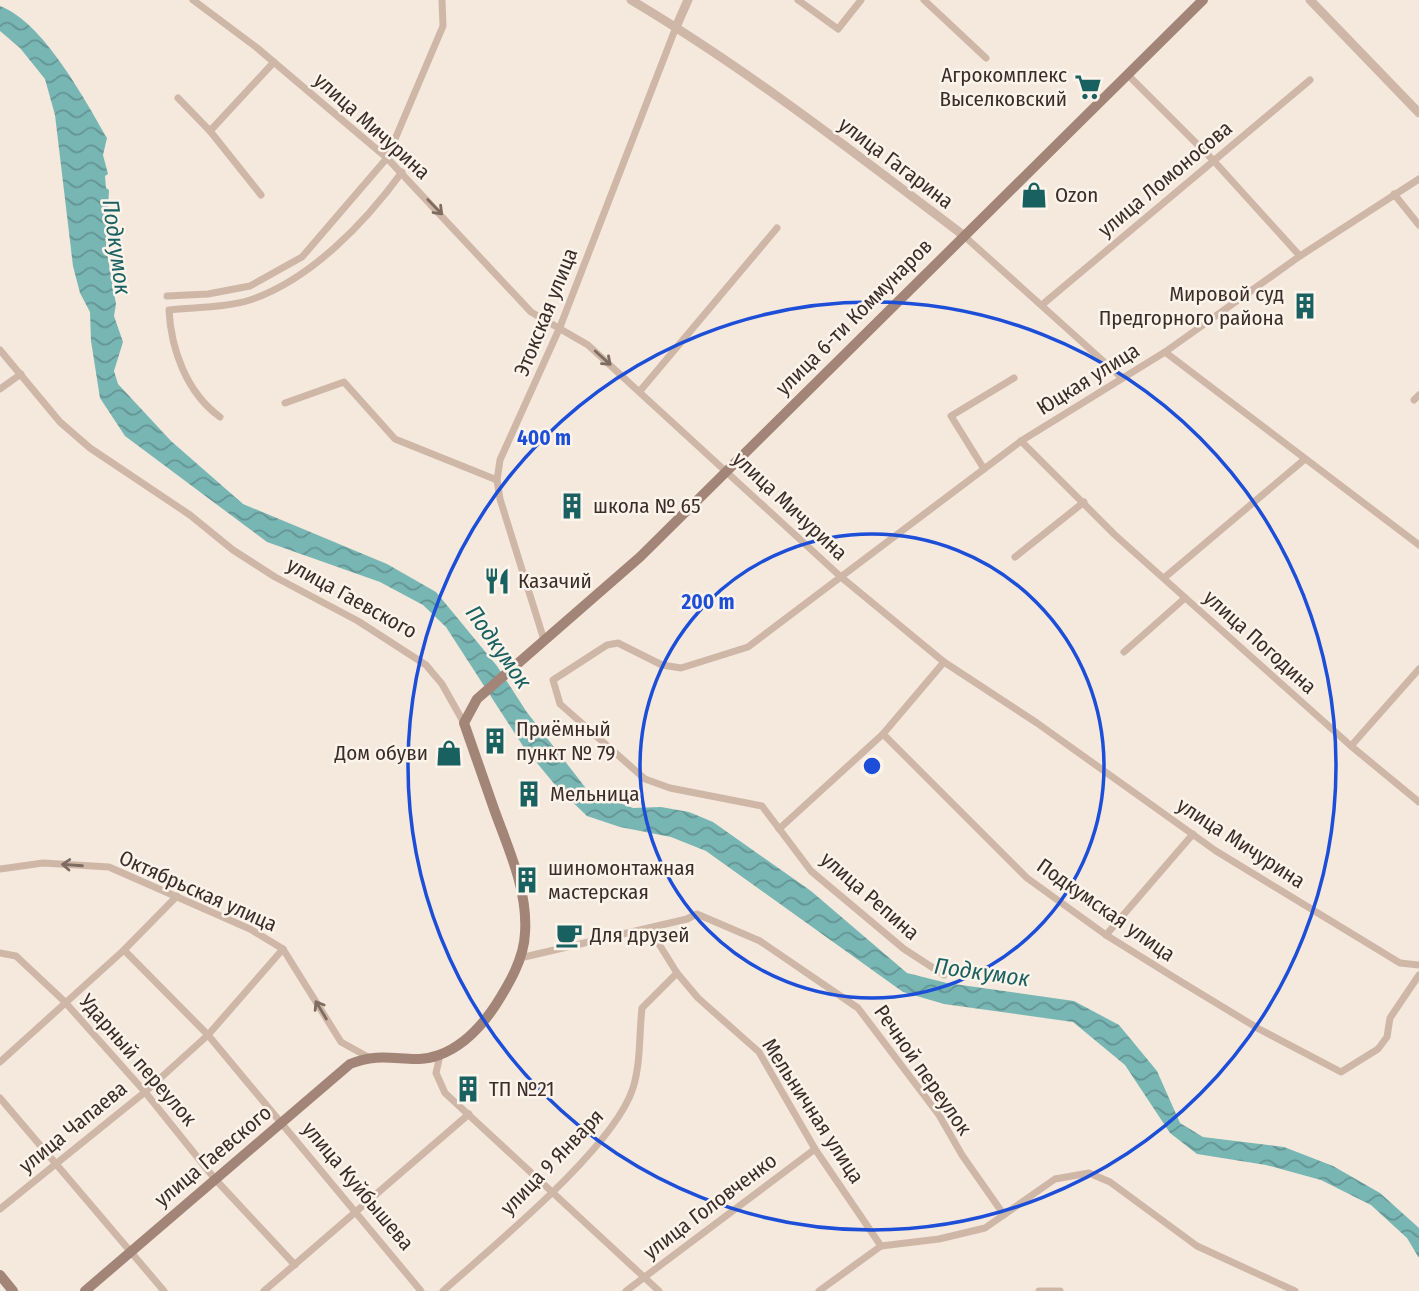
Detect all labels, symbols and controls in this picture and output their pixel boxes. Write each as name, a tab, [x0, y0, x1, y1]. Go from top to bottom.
place label: Агрокомплекс Выселковский	[939, 62, 1067, 112]
street label: улица Мичурина	[309, 67, 435, 185]
supermarket icon: Агрокомплекс Выселковский	[1073, 72, 1103, 102]
street label: улица Гагарина	[833, 111, 959, 215]
street label: улица Ломоносова	[1093, 115, 1237, 243]
shop icon: Ozon	[1019, 180, 1049, 210]
place label: Ozon	[1055, 182, 1098, 208]
water label: Подкумок	[96, 197, 138, 297]
one-way arrow	[426, 198, 443, 215]
street label: улица 6-ти Коммунаров	[770, 233, 938, 401]
street label: Этокская улица	[509, 244, 583, 380]
place label: Мировой суд Предгорного района	[1099, 281, 1284, 331]
building icon: Мировой суд Предгорного района	[1290, 291, 1320, 321]
street label: Юцкая улица	[1032, 337, 1144, 421]
one-way arrow	[593, 349, 611, 365]
text: 400 m	[517, 425, 571, 451]
street label: улица Мичурина	[727, 446, 853, 566]
building icon: школа № 65	[557, 491, 587, 521]
place label: школа № 65	[593, 493, 701, 519]
street label: улица Гаевского	[282, 552, 422, 644]
restaurant icon: Казачий	[482, 566, 512, 596]
place label: Казачий	[518, 568, 592, 594]
street label: улица Погодина	[1198, 584, 1322, 700]
text: 200 m	[680, 589, 735, 615]
water label: Подкумок	[460, 600, 538, 694]
place label: Приёмный пункт № 79	[516, 716, 615, 766]
building icon: Приёмный пункт № 79	[480, 726, 510, 756]
shop icon: Дом обуви	[434, 738, 464, 768]
place label: Дом обуви	[334, 740, 428, 766]
centre of rings	[860, 754, 884, 778]
building icon: Мельница	[514, 779, 544, 809]
place label: Мельница	[550, 781, 639, 807]
street label: улица Мичурина	[1172, 792, 1310, 894]
street label: Октябрьская улица	[115, 845, 281, 937]
street label: улица Репина	[815, 846, 925, 946]
street label: Подкумская улица	[1032, 853, 1180, 967]
place label: шиномонтажная мастерская	[548, 855, 695, 905]
one-way arrow	[62, 858, 84, 871]
building icon: шиномонтажная мастерская	[512, 865, 542, 895]
cafe icon: Для друзей	[554, 920, 584, 950]
place label: Для друзей	[589, 922, 690, 948]
water label: Подкумок	[932, 951, 1032, 993]
street label: Ударный переулок	[73, 988, 202, 1131]
one-way arrow	[314, 1000, 328, 1020]
street label: Речной переулок	[868, 1000, 978, 1140]
street label: Мельничная улица	[756, 1034, 870, 1188]
building icon: ТП №21	[453, 1074, 483, 1104]
street label: улица Чапаева	[14, 1075, 132, 1179]
place label: ТП №21	[489, 1076, 554, 1102]
street label: улица Гаевского	[149, 1100, 277, 1212]
street label: улица 9 Января	[495, 1104, 609, 1220]
street label: улица Куйбышева	[297, 1116, 419, 1256]
street label: улица Головченко	[638, 1147, 782, 1265]

